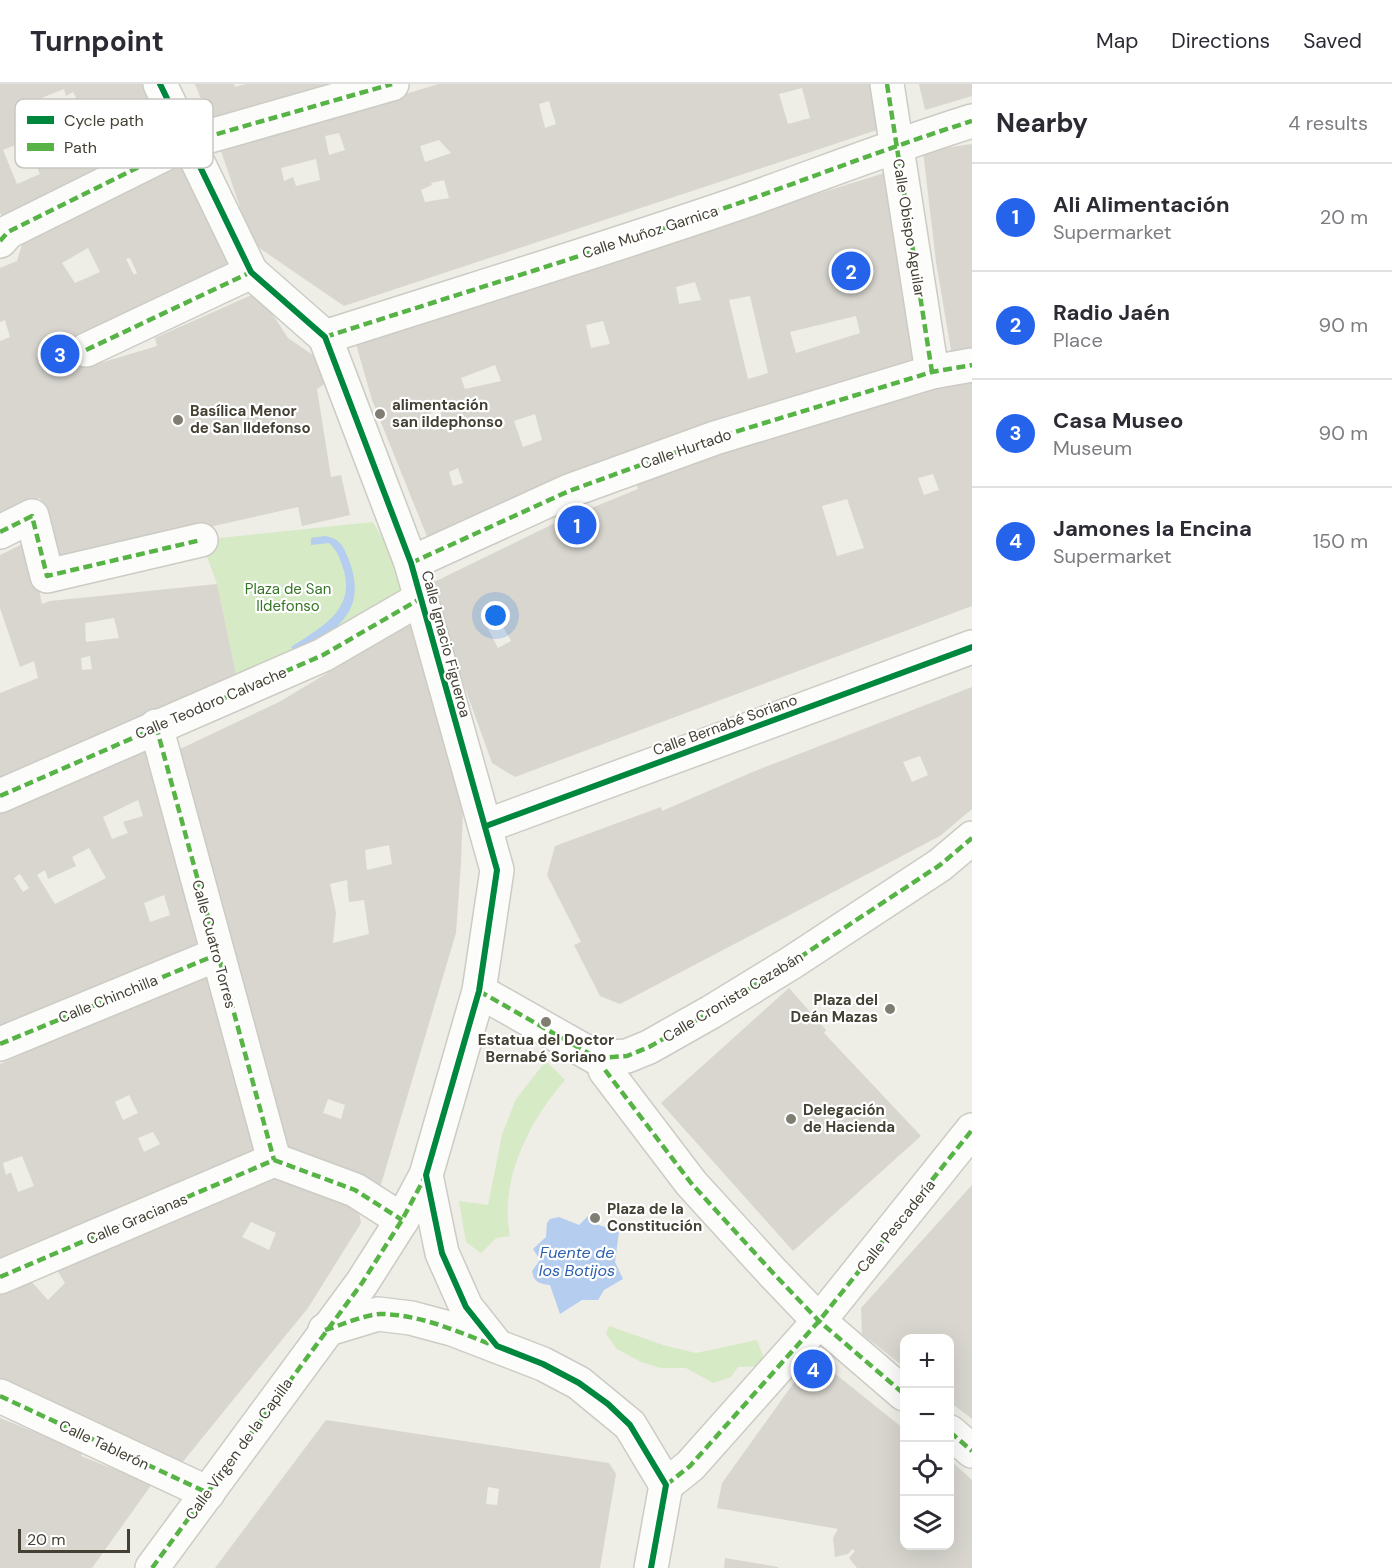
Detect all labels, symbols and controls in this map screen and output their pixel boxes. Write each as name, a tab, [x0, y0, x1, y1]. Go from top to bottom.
text: Turnpoint	[30, 23, 164, 60]
text: Map	[1096, 27, 1138, 55]
text: Directions	[1171, 27, 1270, 55]
text: Saved	[1303, 27, 1362, 55]
legend	[15, 99, 213, 168]
text: Nearby	[996, 106, 1088, 140]
text: Cycle path	[64, 110, 144, 131]
text: 4 results	[1288, 110, 1368, 136]
text: Path	[64, 137, 97, 158]
street label: Calle Obispo Aguilar	[888, 157, 930, 299]
text: Ali Alimentación	[1053, 190, 1230, 219]
street label: Calle Muñoz Garnica	[580, 201, 720, 263]
text: 1	[1012, 204, 1019, 230]
text: 20 m	[1320, 204, 1368, 230]
text: Supermarket	[1053, 219, 1172, 245]
pin: 2	[832, 248, 870, 294]
text: Radio Jaén	[1053, 298, 1170, 327]
text: 2	[1010, 312, 1021, 338]
text: 90 m	[1319, 312, 1368, 338]
text: Place	[1053, 327, 1103, 353]
pin: 3	[40, 332, 80, 376]
place label: alimentación san ildephonso	[392, 395, 503, 432]
place label: Basílica Menor de San Ildefonso	[190, 401, 311, 438]
text: Casa Museo	[1053, 406, 1183, 435]
marker: alimentación san ildephonso	[373, 407, 387, 421]
marker: Basílica Menor de San Ildefonso	[171, 413, 185, 427]
text: 3	[1009, 420, 1022, 446]
text: 90 m	[1319, 420, 1368, 446]
street label: Calle Hurtado	[638, 424, 734, 474]
text: Museum	[1053, 435, 1132, 461]
pin: 1	[558, 502, 596, 548]
text: Jamones la Encina	[1053, 514, 1252, 543]
text: 4	[1009, 528, 1022, 554]
text: 150 m	[1313, 528, 1368, 554]
text: Supermarket	[1053, 543, 1172, 569]
street label: Calle Ignacio Figueroa	[417, 568, 475, 720]
park label: Plaza de San Ildefonso	[245, 579, 331, 616]
your location	[481, 601, 510, 630]
street label: Calle Teodoro Calvache	[132, 662, 290, 744]
street label: Calle Bernabé Soriano	[650, 690, 800, 760]
street label: Calle Cuatro Torres	[187, 878, 241, 1010]
street label: Calle Cronista Cazabán	[659, 947, 807, 1047]
street label: Calle Chinchilla	[55, 970, 161, 1028]
place label: Plaza del Deán Mazas	[791, 990, 878, 1027]
marker: Plaza del Deán Mazas	[883, 1002, 897, 1016]
marker: Estatua del Doctor Bernabé Soriano	[539, 1015, 553, 1029]
place label: Estatua del Doctor Bernabé Soriano	[478, 1030, 614, 1067]
place label: Delegación de Hacienda	[803, 1100, 895, 1137]
marker: Delegación de Hacienda	[784, 1112, 798, 1126]
street label: Calle Pescadería	[852, 1175, 940, 1277]
street label: Calle Gracianas	[83, 1189, 191, 1249]
place label: Plaza de la Constitución	[607, 1199, 702, 1236]
marker: Plaza de la Constitución	[588, 1211, 602, 1225]
water label: Fuente de los Botijos	[539, 1242, 615, 1281]
map controls	[900, 1334, 954, 1550]
button: +	[900, 1334, 954, 1388]
pin: 4	[794, 1346, 832, 1392]
street label: Calle Virgen de la Capilla	[181, 1374, 297, 1524]
button: −	[900, 1388, 954, 1442]
street label: Calle Tablerón	[56, 1415, 152, 1475]
button: locate	[900, 1442, 954, 1496]
button: layers	[900, 1496, 954, 1550]
scale bar	[18, 1526, 130, 1554]
text: 20 m	[27, 1529, 66, 1550]

